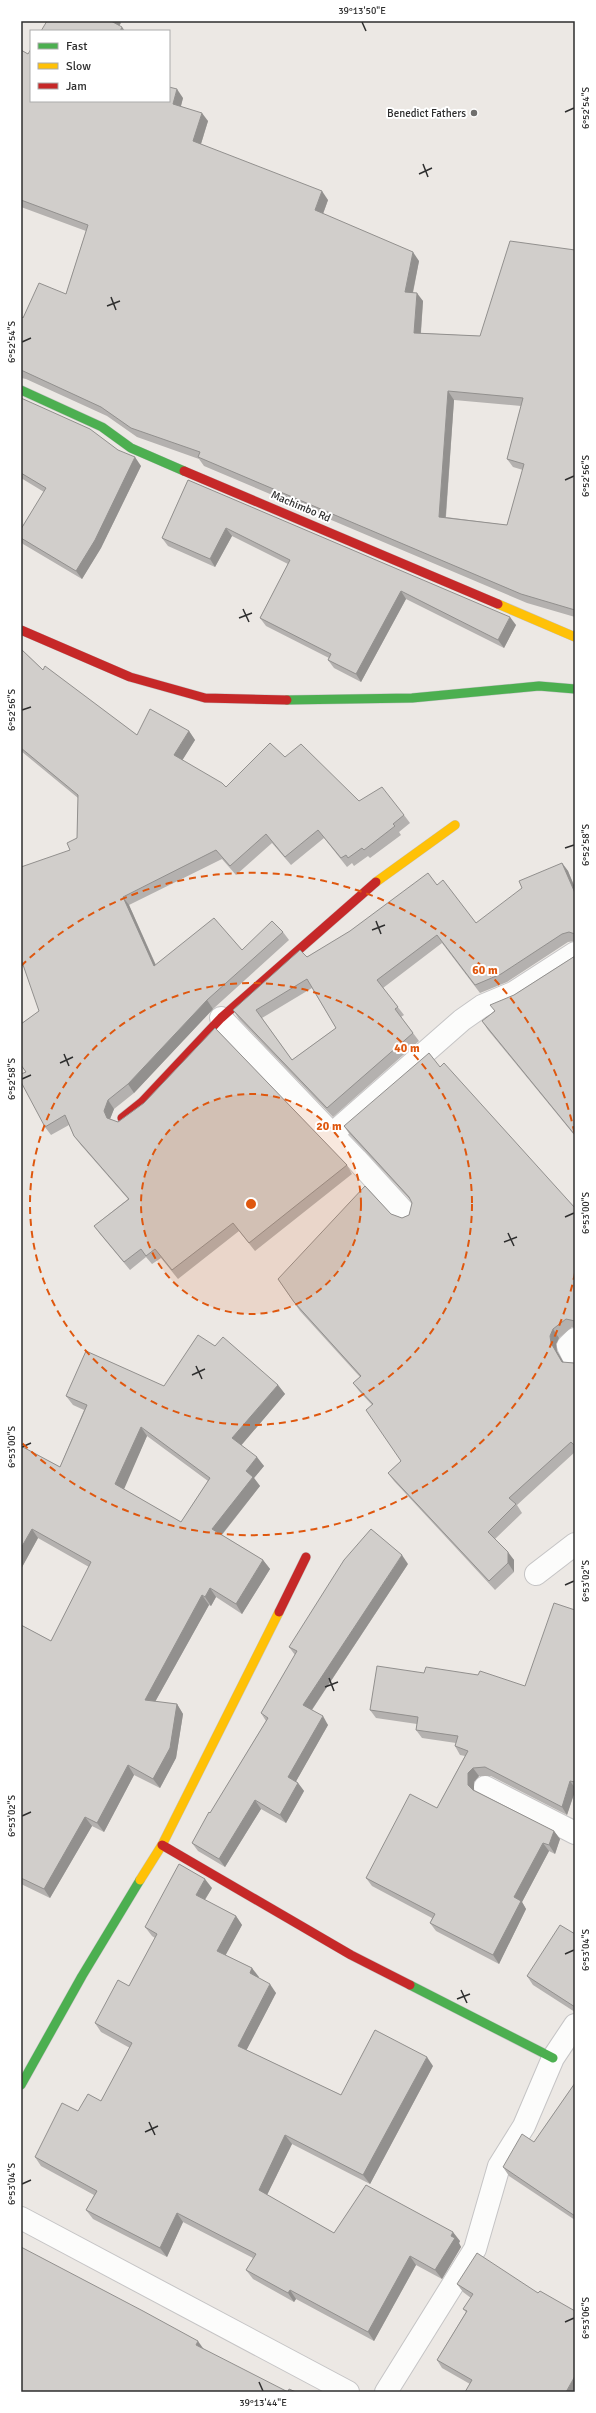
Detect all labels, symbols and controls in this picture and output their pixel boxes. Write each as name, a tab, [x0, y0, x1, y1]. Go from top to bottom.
text: 39°13'50"E	[338, 5, 386, 17]
legend	[30, 30, 170, 102]
text: Fast	[66, 39, 87, 54]
text: Slow	[66, 59, 91, 74]
text: Jam	[66, 79, 87, 94]
text: 6°52'54"S	[580, 86, 592, 129]
place label: Benedict Fathers	[387, 107, 466, 120]
marker: Benedict Fathers	[469, 108, 479, 118]
text: 6°52'54"S	[6, 320, 18, 363]
text: 6°52'56"S	[580, 454, 592, 497]
street label: Machimbo Rd	[269, 488, 333, 525]
text: 6°52'56"S	[6, 688, 18, 731]
text: 6°52'58"S	[580, 823, 592, 866]
text: 60 m	[472, 963, 498, 978]
text: 40 m	[394, 1041, 420, 1056]
text: 6°52'58"S	[6, 1057, 18, 1100]
text: 20 m	[316, 1119, 342, 1134]
text: 6°53'00"S	[580, 1191, 592, 1234]
centre of rings	[244, 1197, 258, 1211]
text: 6°53'00"S	[6, 1425, 18, 1468]
text: 6°53'02"S	[580, 1559, 592, 1602]
text: 6°53'02"S	[6, 1794, 18, 1837]
text: 6°53'04"S	[580, 1928, 592, 1971]
text: 6°53'04"S	[6, 2162, 18, 2205]
text: 6°53'06"S	[580, 2296, 592, 2339]
text: 39°13'44"E	[239, 2397, 287, 2409]

